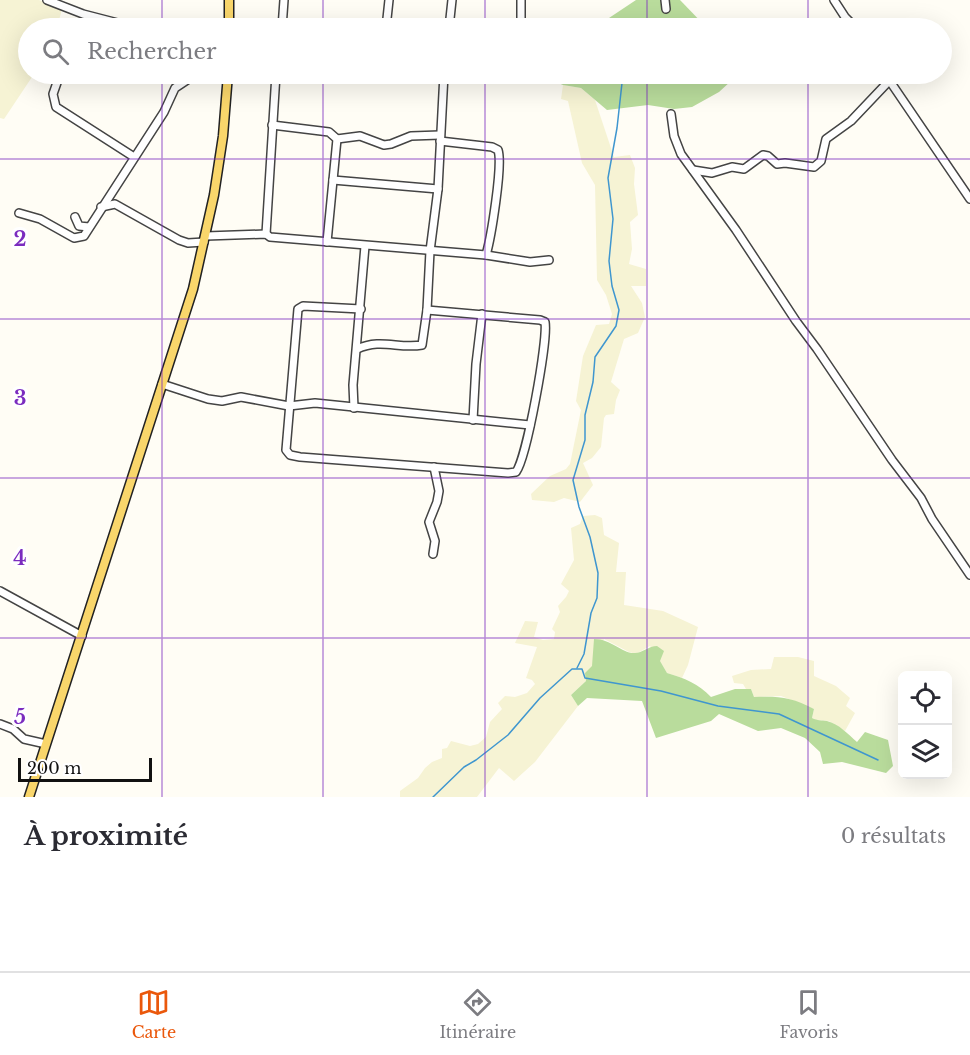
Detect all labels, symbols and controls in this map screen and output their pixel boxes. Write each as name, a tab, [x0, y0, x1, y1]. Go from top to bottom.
search box	[18, 18, 952, 84]
icon: search	[39, 35, 72, 68]
text: Rechercher	[87, 38, 217, 65]
text: 2	[13, 227, 27, 251]
text: 3	[14, 386, 26, 410]
text: 4	[13, 546, 27, 570]
map controls	[898, 671, 952, 779]
button: locate	[898, 671, 952, 725]
text: 5	[14, 705, 26, 729]
button: layers	[898, 725, 952, 779]
scale bar	[18, 755, 152, 782]
text: 200 m	[27, 758, 81, 778]
text: À proximité	[24, 820, 188, 852]
text: 0 résultats	[841, 824, 946, 848]
tab: Carte	[132, 986, 176, 1042]
tab: Itinéraire	[439, 986, 516, 1042]
tab: Favoris	[779, 986, 838, 1042]

